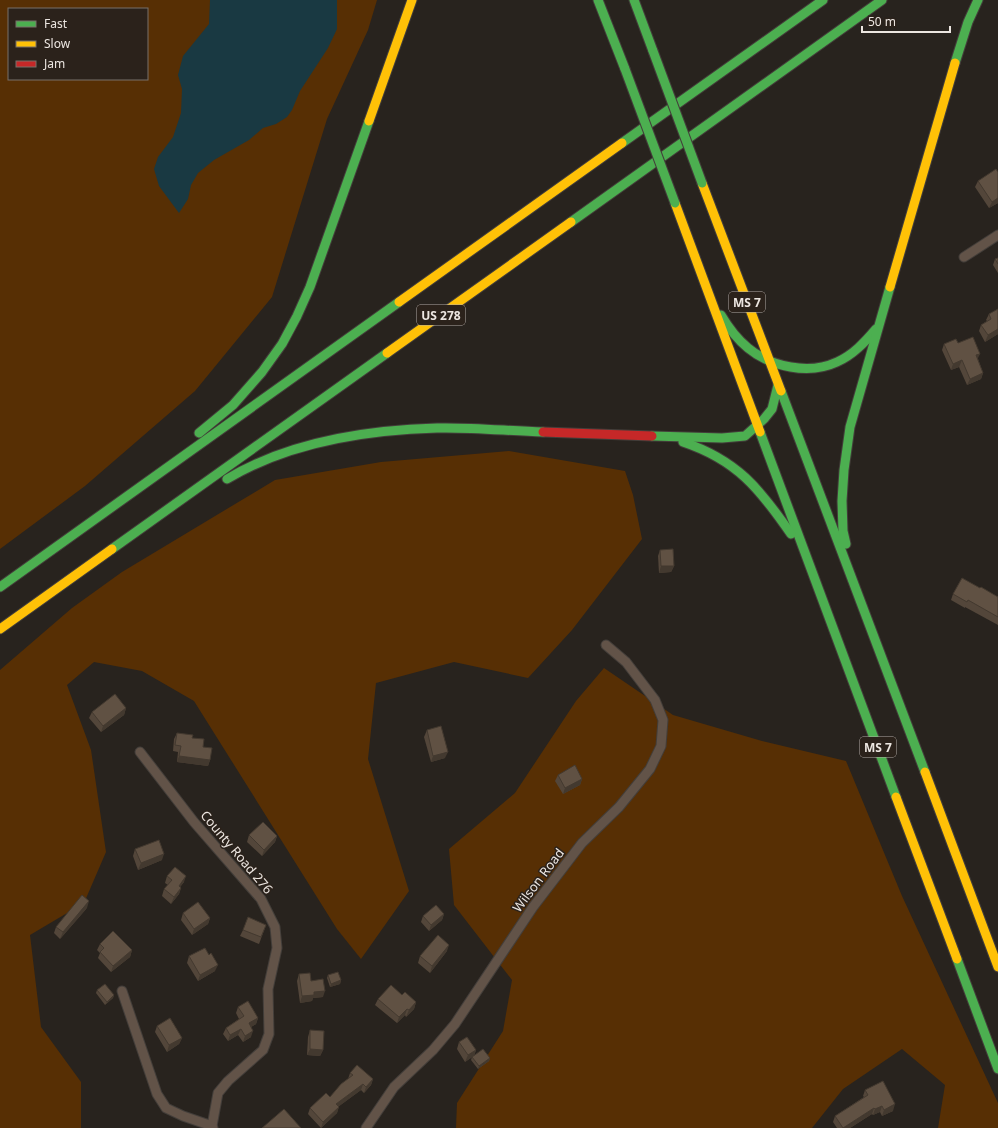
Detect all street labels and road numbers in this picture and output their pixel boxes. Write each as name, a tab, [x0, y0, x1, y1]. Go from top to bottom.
road number: MS 7	[729, 292, 765, 312]
road number: US 278	[417, 305, 465, 325]
road number: MS 7	[860, 737, 896, 757]
street label: County Road 276	[197, 806, 277, 898]
street label: Wilson Road	[508, 844, 568, 916]

